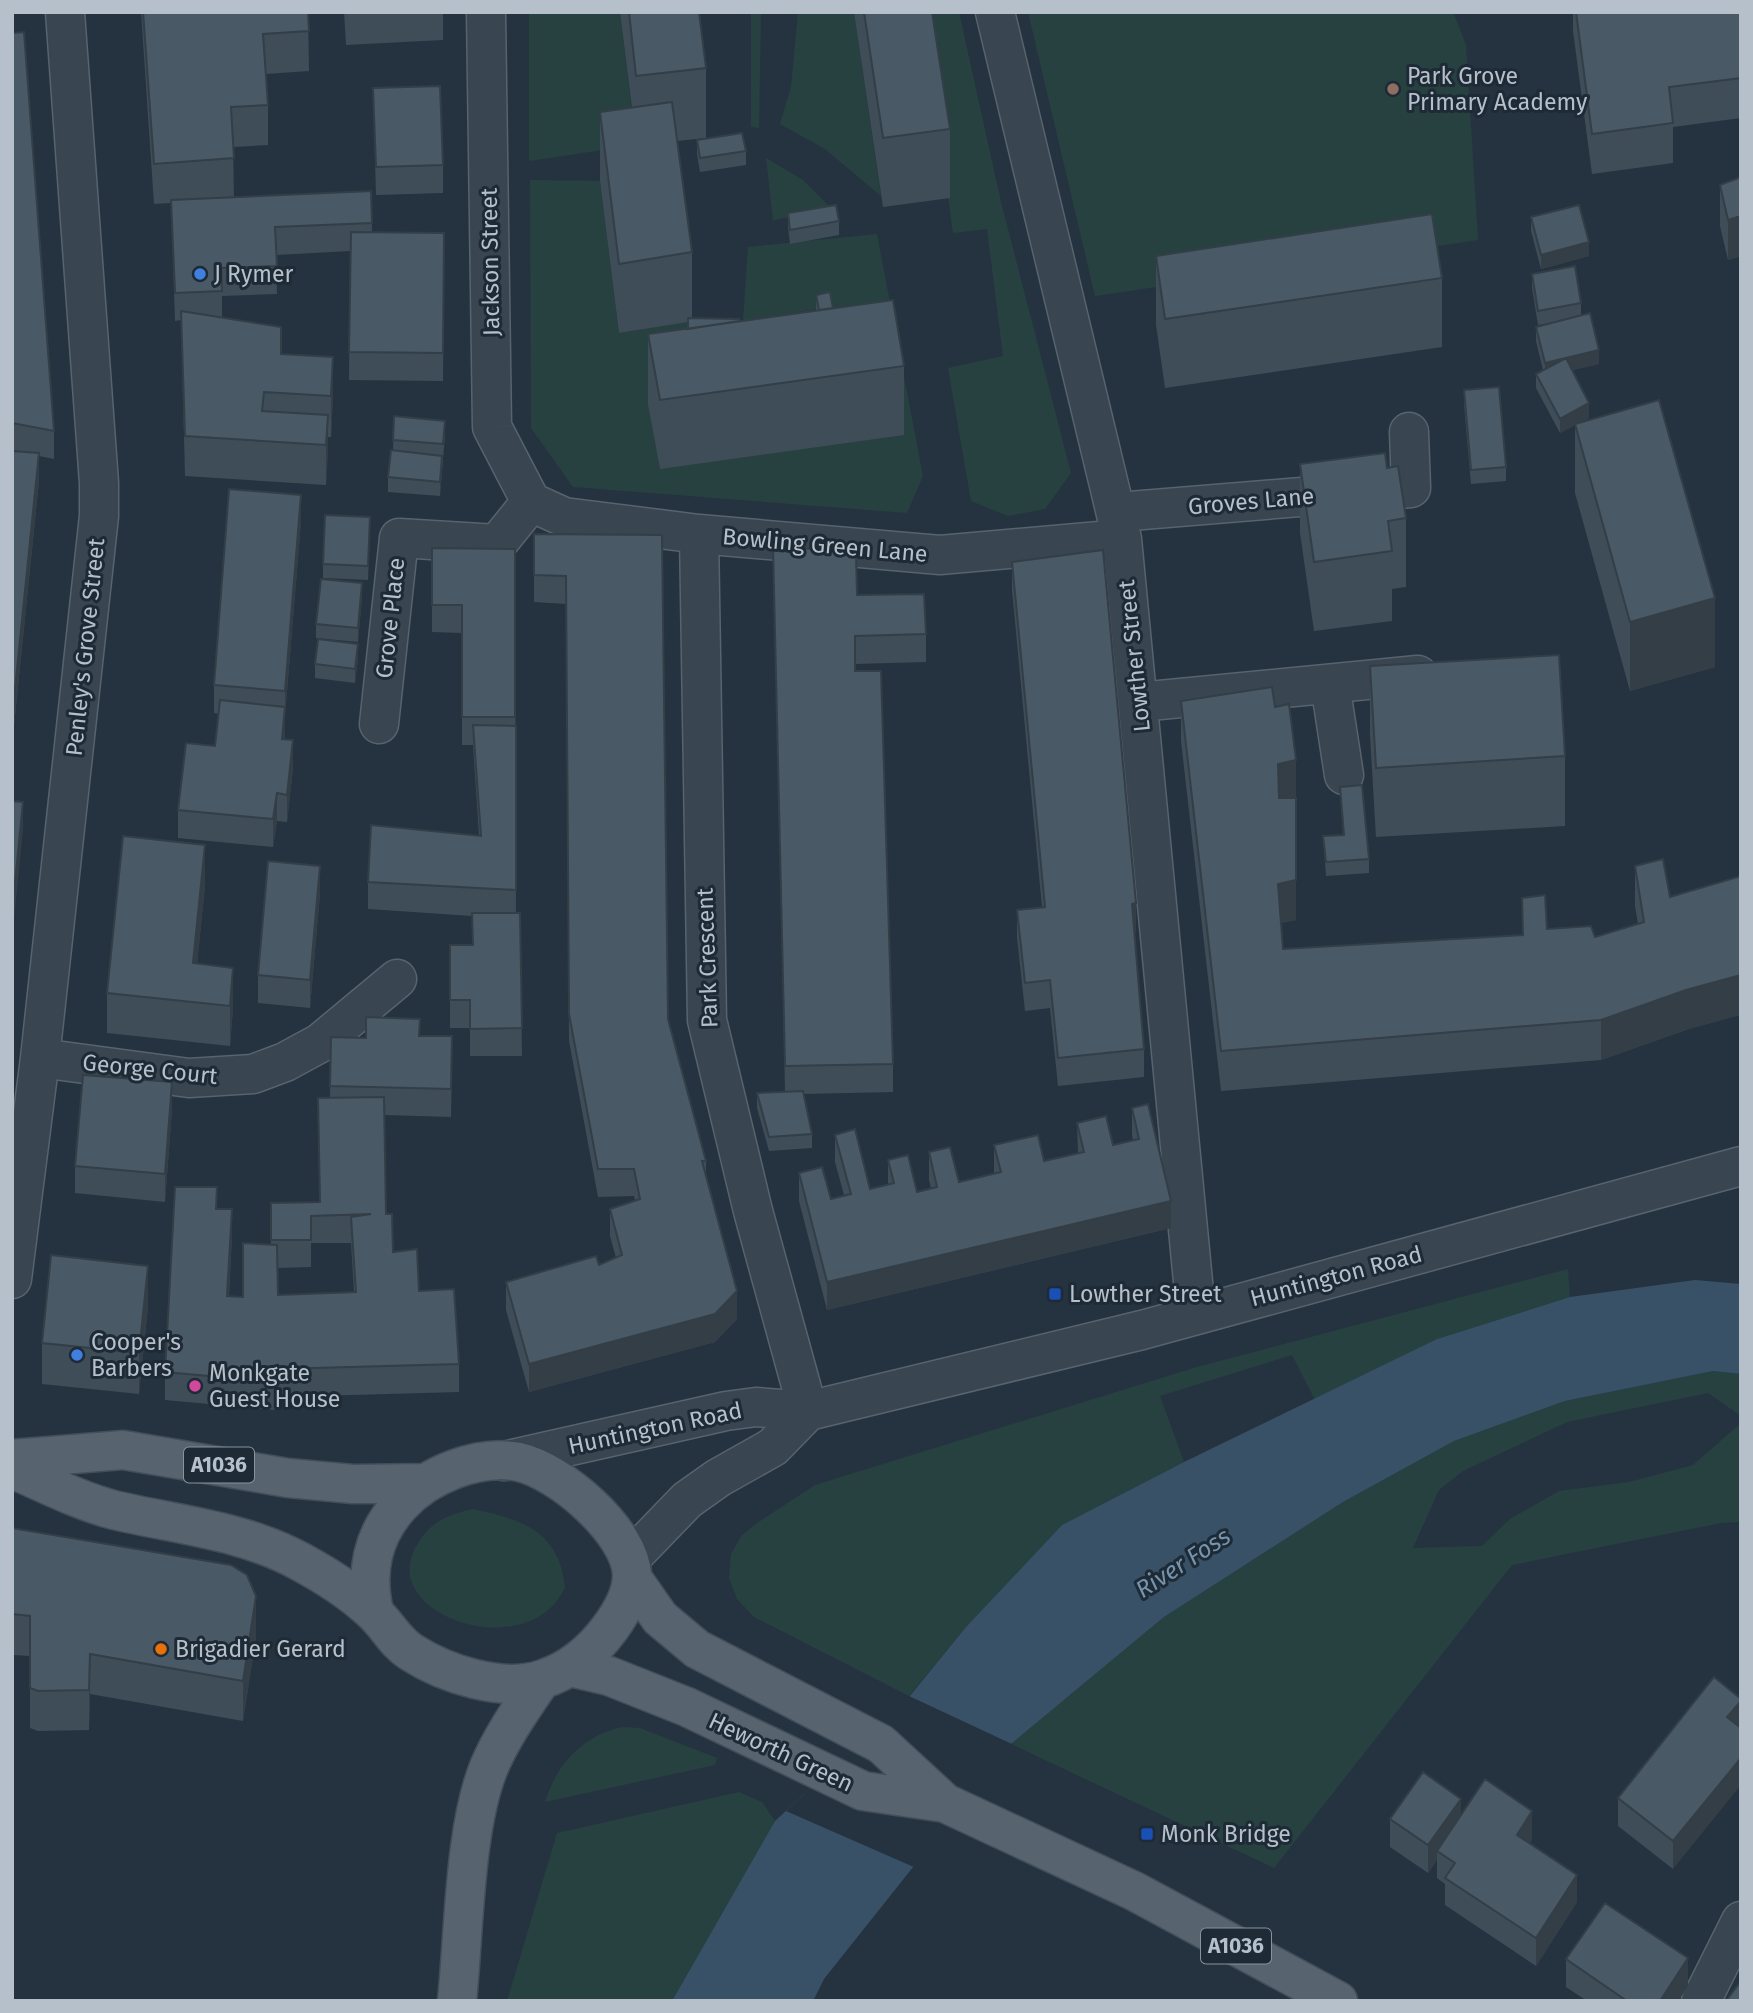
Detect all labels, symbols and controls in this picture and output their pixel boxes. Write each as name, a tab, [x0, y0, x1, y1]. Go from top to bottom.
place label: Park Grove Primary Academy	[1407, 62, 1588, 116]
marker: Park Grove Primary Academy	[1385, 81, 1401, 97]
street label: Jackson Street	[475, 187, 505, 336]
place label: J Rymer	[214, 260, 294, 288]
marker: J Rymer	[192, 266, 208, 282]
street label: Groves Lane	[1187, 482, 1315, 520]
street label: Bowling Green Lane	[721, 522, 929, 568]
street label: Penley's Grove Street	[60, 536, 110, 757]
street label: Grove Place	[370, 556, 410, 680]
street label: Lowther Street	[1112, 578, 1156, 733]
street label: Park Crescent	[691, 887, 723, 1029]
street label: George Court	[81, 1048, 220, 1090]
street label: Huntington Road	[1247, 1240, 1425, 1312]
place label: Lowther Street	[1069, 1280, 1222, 1308]
marker: Lowther Street	[1047, 1286, 1063, 1302]
place label: Cooper's Barbers	[91, 1328, 181, 1382]
marker: Cooper's Barbers	[69, 1347, 85, 1363]
place label: Monkgate Guest House	[209, 1359, 340, 1413]
marker: Monkgate Guest House	[187, 1378, 203, 1394]
street label: Huntington Road	[566, 1396, 744, 1460]
road number: A1036	[184, 1448, 254, 1482]
water label: River Foss	[1131, 1522, 1235, 1604]
place label: Brigadier Gerard	[175, 1635, 346, 1663]
marker: Brigadier Gerard	[153, 1641, 169, 1657]
street label: Heworth Green	[704, 1706, 858, 1798]
place label: Monk Bridge	[1161, 1820, 1291, 1848]
marker: Monk Bridge	[1139, 1826, 1155, 1842]
road number: A1036	[1201, 1928, 1271, 1964]

